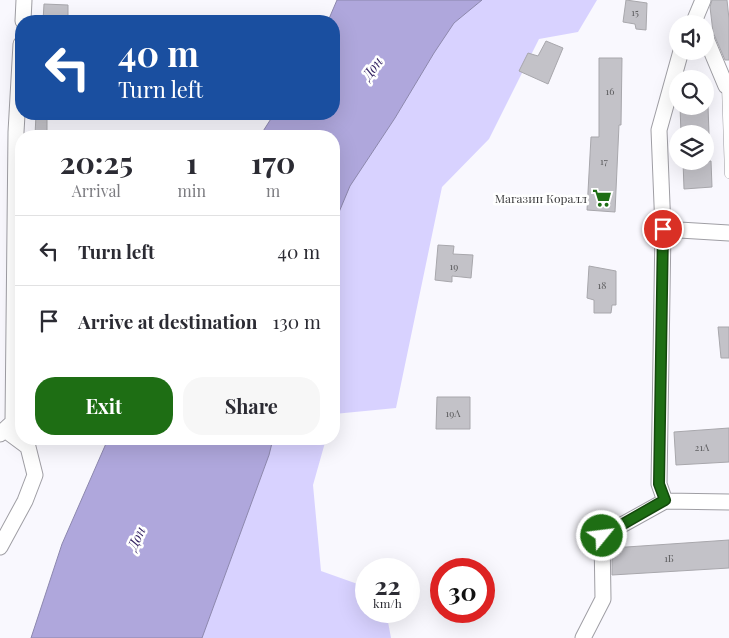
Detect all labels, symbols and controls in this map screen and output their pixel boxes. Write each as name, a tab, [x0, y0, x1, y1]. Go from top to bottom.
house number: 15	[631, 5, 639, 19]
map controls	[669, 15, 714, 170]
button: sound	[669, 15, 714, 60]
text: 40 m	[118, 29, 199, 76]
icon: left	[35, 35, 100, 100]
water label: Дон	[356, 53, 387, 86]
button: search	[669, 70, 714, 115]
text: Turn left	[118, 74, 203, 104]
house number: 16	[606, 84, 614, 98]
button: layers	[669, 125, 714, 170]
text: 20:25	[60, 142, 133, 182]
text: 1	[186, 142, 198, 182]
text: 170	[251, 142, 295, 182]
house number: 17	[600, 154, 608, 168]
text: Arrival	[72, 180, 121, 201]
text: min	[178, 180, 206, 201]
text: m	[266, 180, 280, 201]
supermarket icon: Магазин Коралл	[591, 187, 613, 209]
place label: Магазин Коралл	[495, 190, 587, 206]
pin	[642, 208, 684, 250]
icon: arrive	[649, 215, 677, 243]
icon: left	[35, 237, 63, 265]
text: Turn left	[78, 238, 155, 264]
text: 40 m	[278, 238, 320, 264]
house number: 19	[450, 259, 458, 273]
house number: 18	[598, 278, 606, 292]
icon: arrive	[35, 307, 63, 335]
text: Arrive at destination	[78, 308, 258, 334]
text: 130 m	[273, 308, 321, 334]
button: Exit	[35, 377, 173, 435]
button: Share	[183, 377, 320, 435]
house number: 19А	[445, 406, 461, 420]
house number: 21А	[695, 440, 710, 454]
position arrow	[575, 509, 627, 561]
water label: Дон	[121, 523, 150, 556]
house number: 1Б	[664, 551, 674, 565]
speed limit sign: 30	[430, 558, 495, 623]
text: 22	[374, 568, 401, 601]
text: km/h	[373, 595, 402, 611]

